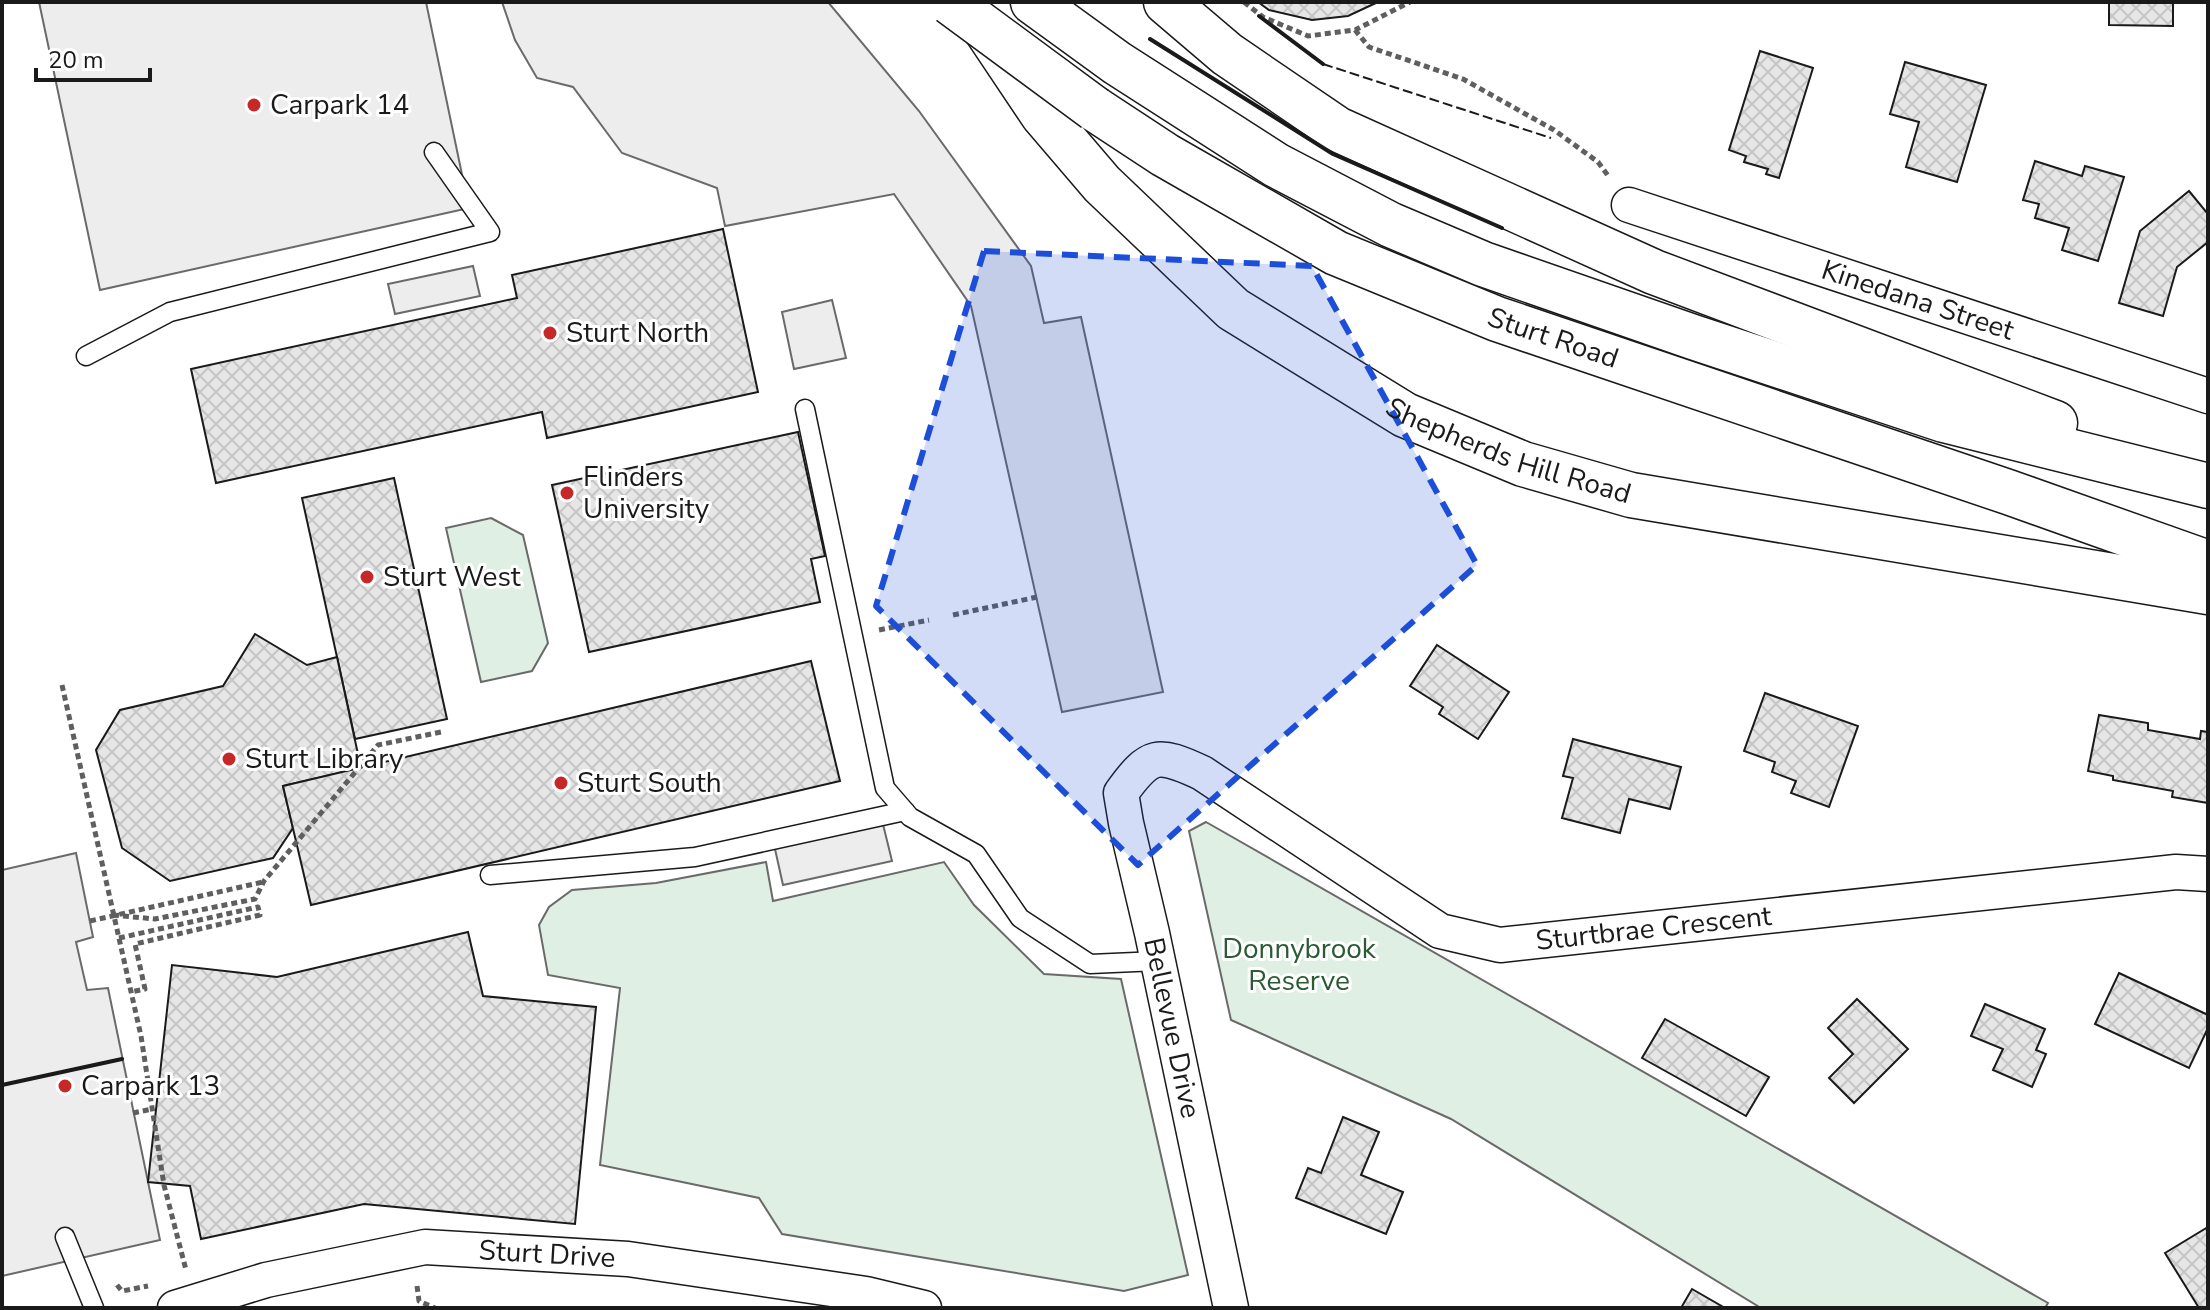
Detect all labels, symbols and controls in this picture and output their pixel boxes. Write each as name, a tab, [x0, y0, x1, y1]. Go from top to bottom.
scale bar	[36, 32, 150, 82]
text: 20 m	[48, 44, 104, 76]
place label: Carpark 14	[270, 86, 409, 124]
marker: Carpark 14	[245, 96, 263, 114]
street label: Kinedana Street	[1817, 251, 2019, 350]
street label: Sturt Road	[1482, 298, 1623, 378]
place label: Sturt North	[566, 314, 709, 352]
marker: Sturt North	[541, 324, 559, 342]
street label: Shepherds Hill Road	[1378, 389, 1635, 513]
place label: Flinders University	[583, 458, 710, 528]
marker: Flinders University	[558, 484, 576, 502]
place label: Sturt West	[383, 558, 521, 596]
marker: Sturt West	[358, 568, 376, 586]
place label: Sturt Library	[245, 740, 404, 778]
marker: Sturt Library	[220, 750, 238, 768]
place label: Sturt South	[577, 764, 722, 802]
marker: Sturt South	[552, 774, 570, 792]
street label: Sturtbrae Crescent	[1534, 897, 1774, 960]
park label: Donnybrook Reserve	[1222, 930, 1377, 1000]
street label: Bellevue Drive	[1134, 934, 1210, 1122]
place label: Carpark 13	[81, 1067, 220, 1105]
marker: Carpark 13	[56, 1077, 74, 1095]
street label: Sturt Drive	[478, 1231, 617, 1277]

